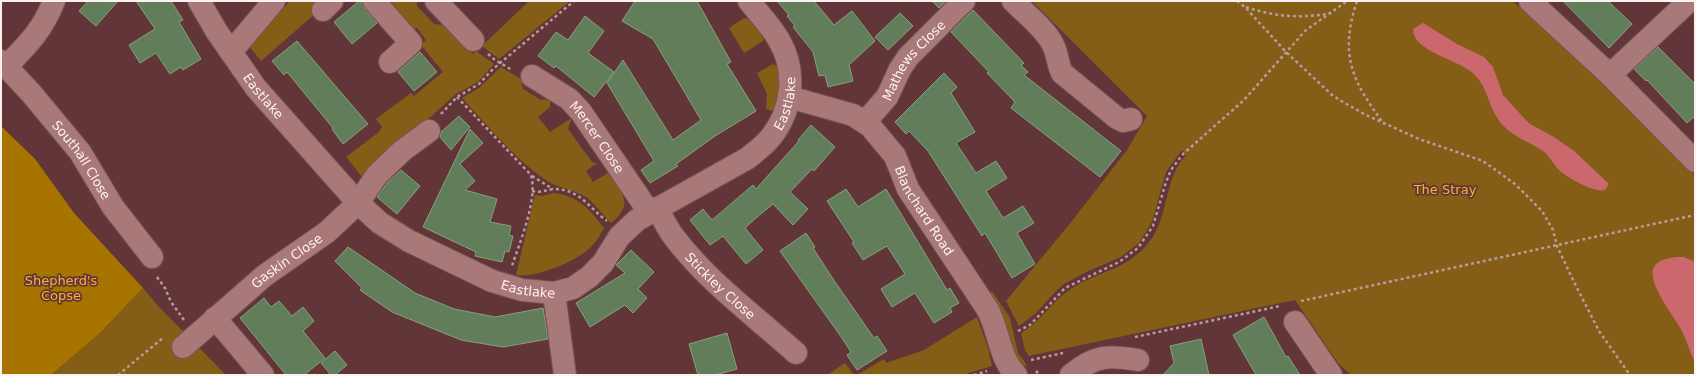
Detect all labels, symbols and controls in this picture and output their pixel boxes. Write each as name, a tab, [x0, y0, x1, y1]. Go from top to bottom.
street label: Mathews Close	[879, 17, 948, 103]
street label: Eastlake	[240, 70, 287, 122]
street label: Eastlake	[771, 77, 798, 133]
street label: Mercer Close	[567, 98, 627, 176]
street label: Southall Close	[49, 118, 114, 202]
street label: Blanchard Road	[892, 164, 957, 258]
park label: The Stray	[1413, 182, 1477, 197]
street label: Gaskin Close	[248, 231, 325, 292]
street label: Stickley Close	[682, 249, 758, 322]
park label: Shepherd's Copse	[25, 273, 98, 303]
street label: Eastlake	[499, 277, 556, 301]

